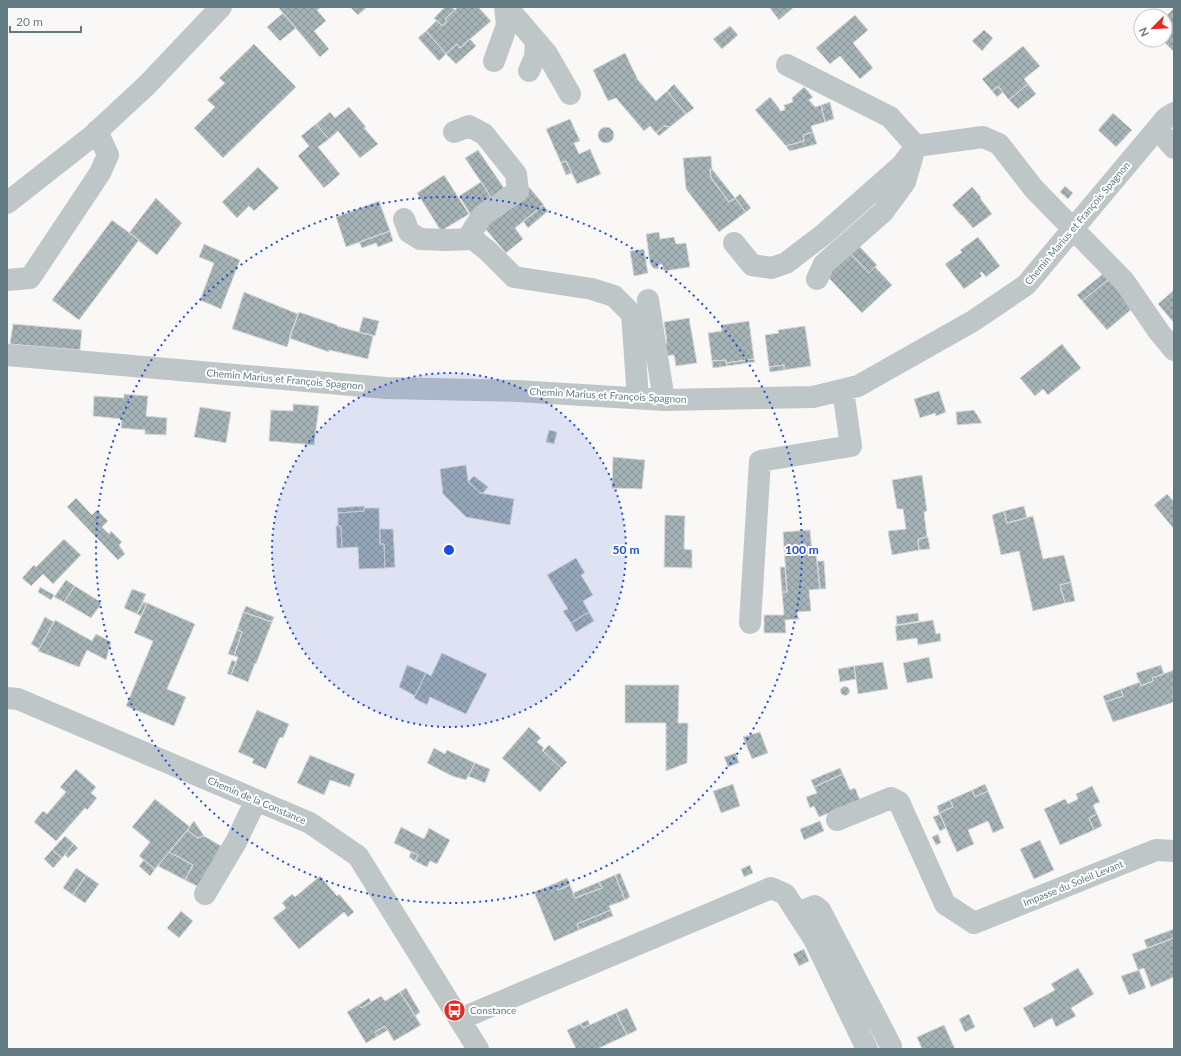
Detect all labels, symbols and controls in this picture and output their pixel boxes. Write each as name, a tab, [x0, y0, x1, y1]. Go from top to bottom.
scale bar	[10, 8, 81, 34]
north arrow	[1133, 8, 1173, 48]
text: 20 m	[16, 14, 43, 29]
text: N	[1136, 26, 1151, 39]
street label: Chemin Marius et François Spagnon	[1022, 159, 1132, 287]
street label: Chemin Marius et François Spagnon	[206, 366, 364, 392]
street label: Chemin Marius et François Spagnon	[529, 385, 687, 405]
text: 50 m	[613, 542, 639, 557]
text: 100 m	[785, 542, 819, 557]
centre of rings	[442, 543, 456, 557]
street label: Chemin de la Constance	[206, 774, 308, 826]
street label: Impasse du Soleil Levant	[1021, 857, 1125, 909]
bus stop icon: Constance	[441, 997, 467, 1023]
place label: Constance	[470, 1004, 516, 1016]

